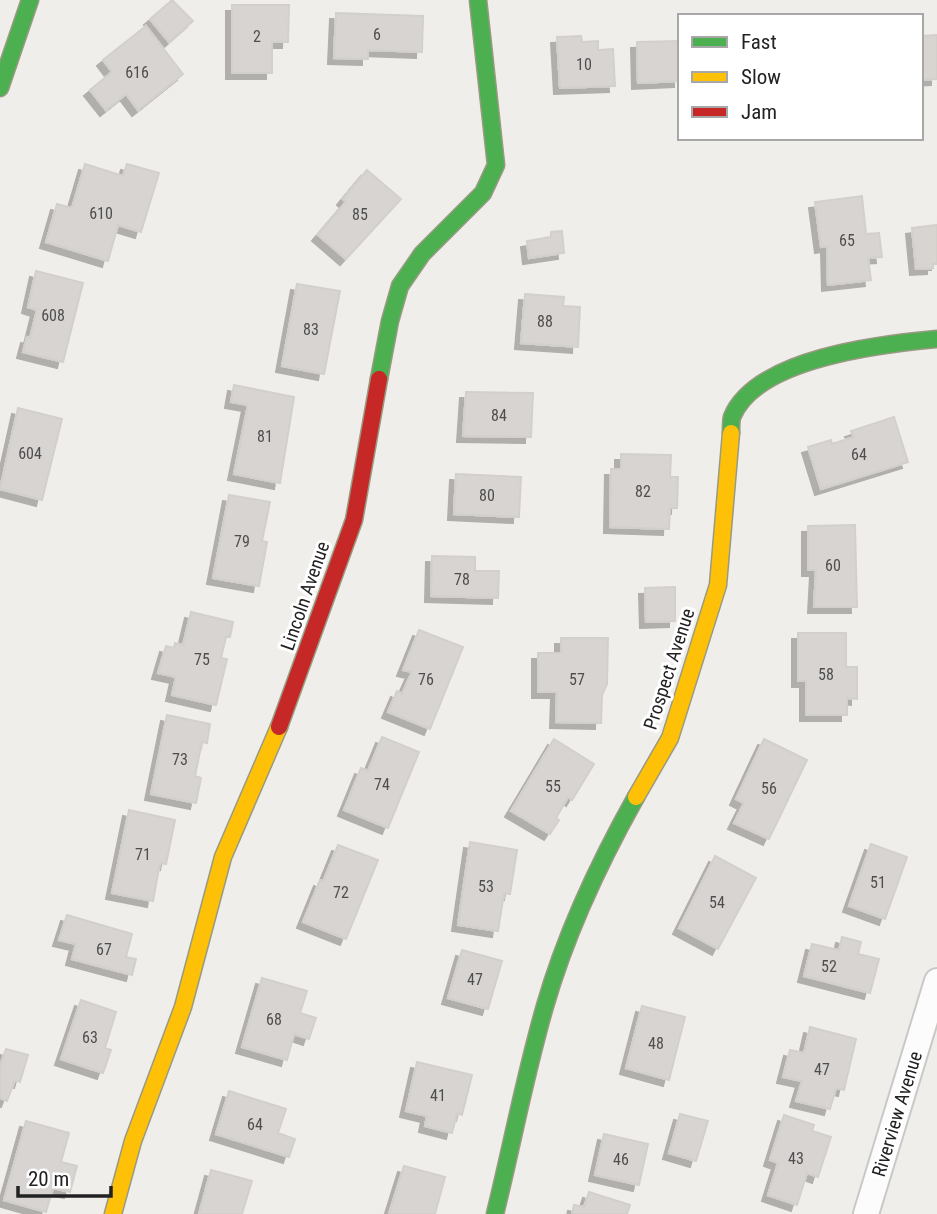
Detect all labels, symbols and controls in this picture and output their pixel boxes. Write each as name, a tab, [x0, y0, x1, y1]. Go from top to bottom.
legend	[678, 14, 923, 140]
house number: 6	[373, 25, 381, 44]
house number: 2	[253, 27, 261, 46]
text: Fast	[741, 30, 777, 54]
house number: 10	[576, 55, 592, 74]
house number: 616	[125, 63, 149, 82]
text: Slow	[741, 65, 781, 89]
text: Jam	[741, 100, 777, 124]
house number: 610	[89, 204, 113, 223]
house number: 85	[352, 205, 368, 224]
house number: 65	[839, 231, 855, 250]
house number: 608	[41, 306, 65, 325]
house number: 88	[537, 312, 553, 331]
house number: 83	[303, 320, 319, 339]
house number: 84	[491, 406, 507, 425]
house number: 81	[257, 427, 273, 446]
house number: 604	[18, 444, 42, 463]
house number: 64	[851, 445, 867, 464]
house number: 82	[635, 482, 651, 501]
house number: 80	[479, 486, 495, 505]
house number: 79	[234, 532, 250, 551]
street label: Lincoln Avenue	[276, 538, 334, 653]
house number: 60	[825, 556, 841, 575]
house number: 78	[454, 570, 470, 589]
street label: Prospect Avenue	[639, 605, 699, 733]
house number: 75	[194, 650, 210, 669]
house number: 58	[818, 665, 834, 684]
house number: 76	[418, 670, 434, 689]
house number: 57	[569, 670, 585, 689]
house number: 73	[172, 750, 188, 769]
house number: 74	[374, 775, 390, 794]
house number: 55	[545, 777, 561, 796]
house number: 56	[761, 779, 777, 798]
house number: 71	[135, 845, 151, 864]
house number: 51	[870, 873, 886, 892]
house number: 53	[478, 877, 494, 896]
house number: 72	[333, 883, 349, 902]
house number: 54	[709, 893, 725, 912]
house number: 67	[96, 940, 112, 959]
house number: 52	[821, 957, 837, 976]
house number: 47	[467, 970, 483, 989]
house number: 68	[266, 1010, 282, 1029]
house number: 63	[82, 1028, 98, 1047]
house number: 48	[648, 1034, 664, 1053]
street label: Riverview Avenue	[867, 1048, 927, 1180]
house number: 47	[814, 1060, 830, 1079]
house number: 41	[430, 1086, 446, 1105]
house number: 64	[247, 1115, 263, 1134]
house number: 43	[788, 1149, 804, 1168]
house number: 46	[613, 1150, 629, 1169]
scale bar	[18, 1154, 110, 1198]
text: 20 m	[28, 1167, 69, 1191]

